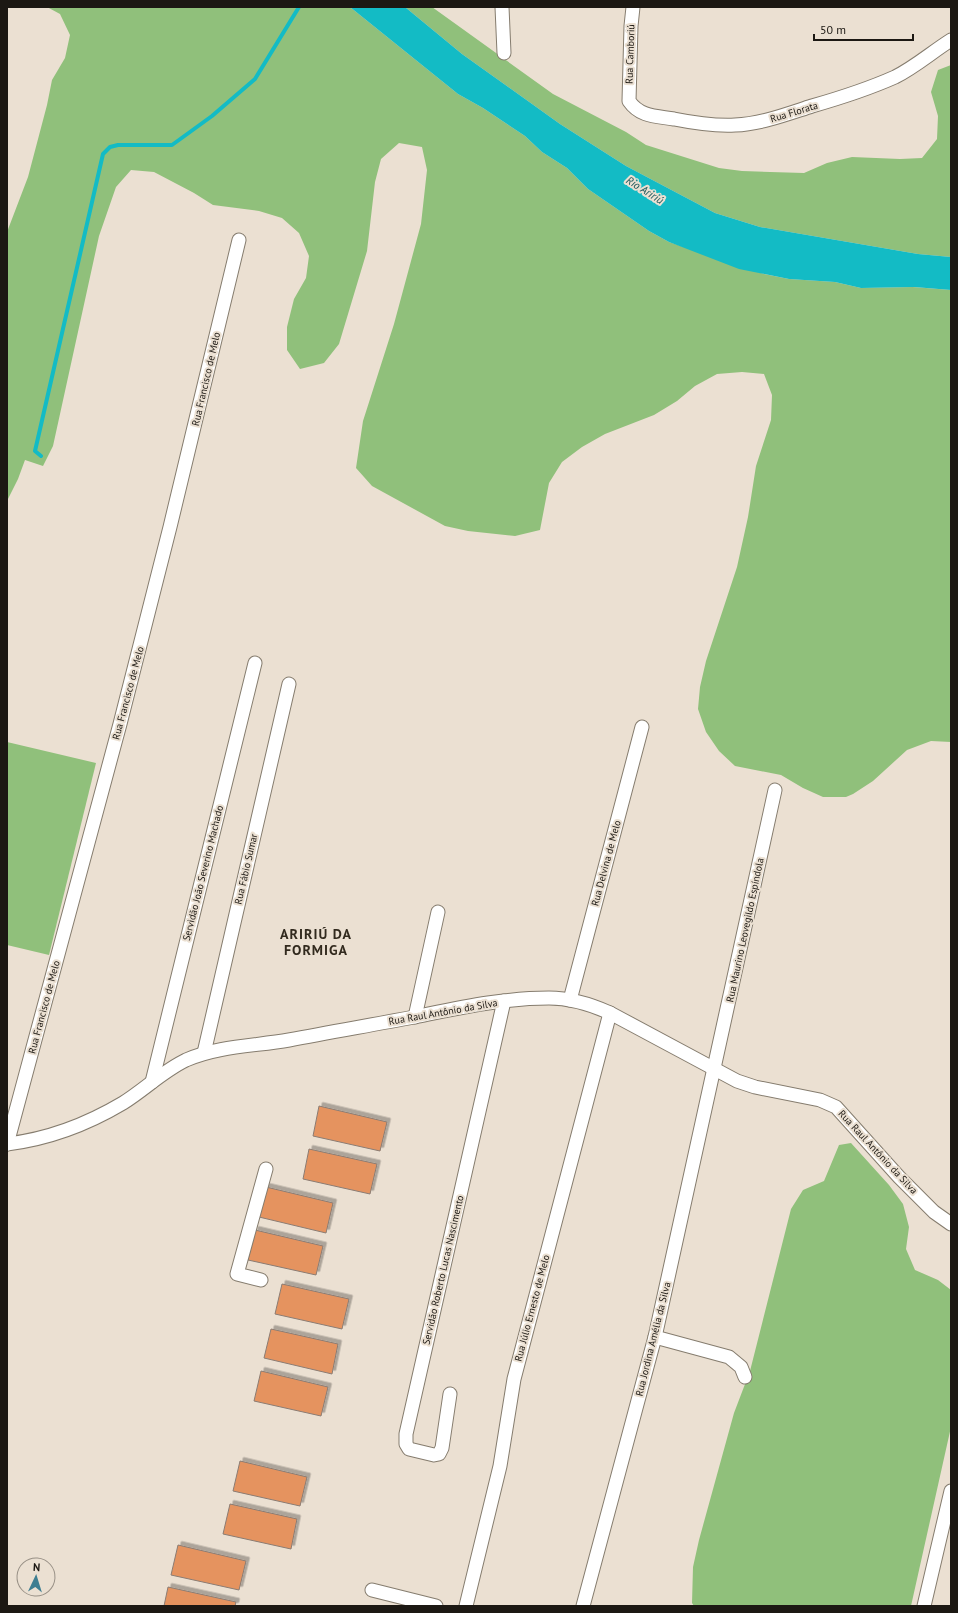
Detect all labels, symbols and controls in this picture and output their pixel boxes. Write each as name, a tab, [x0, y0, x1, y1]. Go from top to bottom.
scale bar	[814, 16, 913, 42]
text: 50 m	[820, 22, 846, 37]
street label: Rua Camboriú	[622, 24, 638, 84]
street label: Rua Florata	[769, 99, 819, 125]
water label: Rio Aririú	[624, 173, 667, 207]
street label: Rua Francisco de Melo	[189, 331, 223, 427]
street label: Rua Francisco de Melo	[109, 645, 147, 741]
street label: Servidão João Severino Machado	[180, 804, 226, 942]
street label: Rua Delvina de Melo	[588, 819, 624, 907]
street label: Rua Fábio Sumar	[232, 832, 261, 906]
street label: Rua Maurino Leovegildo Espíndola	[723, 857, 767, 1003]
district label: ARIRIÚ DA FORMIGA	[280, 925, 352, 959]
street label: Rua Francisco de Melo	[25, 959, 63, 1055]
street label: Rua Raul Antônio da Silva	[388, 996, 498, 1028]
street label: Rua Raul Antônio da Silva	[836, 1107, 920, 1197]
street label: Servidão Roberto Lucas Nascimento	[419, 1194, 467, 1346]
street label: Rua Júlio Ernesto de Melo	[511, 1253, 553, 1363]
street label: Rua Jordina Amélia da Silva	[632, 1280, 674, 1398]
north arrow	[16, 1557, 56, 1597]
text: N	[33, 1560, 41, 1574]

